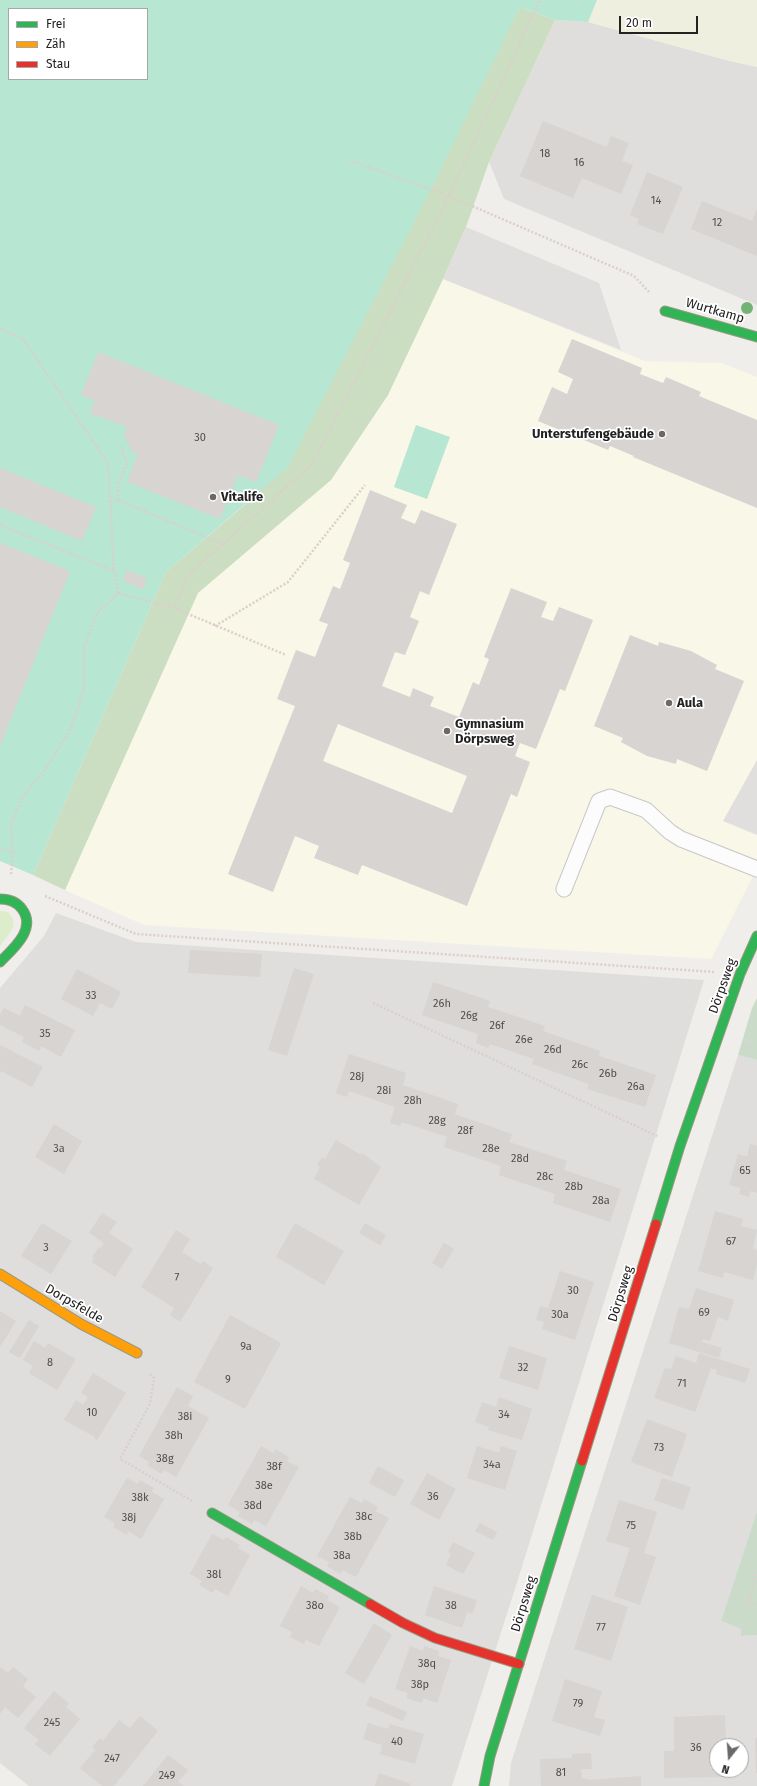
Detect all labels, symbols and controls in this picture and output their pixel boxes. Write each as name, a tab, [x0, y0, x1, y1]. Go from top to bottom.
legend	[8, 8, 148, 80]
scale bar	[621, 8, 700, 34]
text: 20 m	[626, 16, 652, 30]
text: Frei	[46, 17, 66, 31]
text: Zäh	[46, 37, 66, 51]
text: Stau	[46, 57, 70, 71]
house number: 18	[540, 147, 550, 161]
house number: 16	[574, 156, 584, 170]
house number: 14	[651, 194, 661, 208]
house number: 12	[712, 216, 722, 230]
street label: Wurtkamp	[684, 295, 746, 327]
place label: Unterstufengebäude	[532, 426, 654, 442]
marker: Unterstufengebäude	[657, 429, 667, 439]
house number: 30	[194, 431, 206, 445]
place label: Vitalife	[221, 489, 263, 505]
marker: Vitalife	[208, 492, 218, 502]
place label: Aula	[677, 695, 703, 711]
marker: Aula	[664, 698, 674, 708]
place label: Gymnasium Dörpsweg	[455, 716, 524, 747]
marker: Gymnasium Dörpsweg	[442, 726, 452, 736]
street label: Dörpsweg	[706, 956, 740, 1016]
house number: 33	[86, 989, 96, 1003]
house number: 26h	[433, 997, 451, 1011]
house number: 26g	[460, 1009, 478, 1023]
house number: 26f	[490, 1019, 504, 1033]
house number: 35	[40, 1027, 50, 1041]
house number: 26e	[515, 1033, 533, 1047]
house number: 26d	[544, 1043, 562, 1057]
house number: 26c	[572, 1058, 588, 1072]
house number: 26b	[599, 1067, 617, 1081]
house number: 28j	[350, 1070, 364, 1084]
house number: 26a	[627, 1080, 645, 1094]
house number: 28i	[377, 1084, 391, 1098]
house number: 28h	[404, 1094, 422, 1108]
house number: 28g	[428, 1114, 446, 1128]
house number: 28f	[457, 1124, 473, 1138]
house number: 3a	[53, 1142, 65, 1156]
house number: 28e	[482, 1142, 500, 1156]
house number: 28d	[511, 1152, 529, 1166]
house number: 65	[739, 1164, 751, 1178]
house number: 28c	[537, 1170, 553, 1184]
house number: 28b	[565, 1180, 583, 1194]
house number: 28a	[592, 1194, 610, 1208]
house number: 67	[726, 1235, 736, 1249]
house number: 3	[43, 1241, 49, 1255]
street label: Dörpsweg	[605, 1264, 637, 1324]
house number: 7	[175, 1271, 179, 1285]
street label: Dorpsfelde	[42, 1281, 106, 1327]
house number: 30	[567, 1284, 579, 1298]
house number: 69	[698, 1306, 710, 1320]
house number: 30a	[551, 1308, 569, 1322]
house number: 9a	[240, 1340, 252, 1354]
house number: 8	[47, 1356, 53, 1370]
house number: 32	[518, 1361, 528, 1375]
house number: 9	[225, 1373, 231, 1387]
house number: 71	[677, 1377, 687, 1391]
house number: 10	[87, 1406, 97, 1420]
house number: 34	[498, 1408, 510, 1422]
house number: 38i	[178, 1410, 192, 1424]
house number: 38h	[165, 1429, 183, 1443]
house number: 73	[654, 1441, 664, 1455]
house number: 38g	[156, 1452, 174, 1466]
house number: 34a	[483, 1458, 501, 1472]
house number: 38f	[266, 1460, 282, 1474]
house number: 38e	[255, 1479, 273, 1493]
house number: 36	[427, 1490, 439, 1504]
house number: 38k	[131, 1491, 149, 1505]
house number: 38d	[244, 1499, 262, 1513]
house number: 38c	[356, 1510, 372, 1524]
house number: 38j	[122, 1511, 136, 1525]
house number: 75	[626, 1519, 636, 1533]
house number: 38b	[344, 1530, 362, 1544]
house number: 38a	[333, 1549, 351, 1563]
house number: 38l	[207, 1568, 221, 1582]
street label: Dörpsweg	[508, 1574, 540, 1634]
house number: 38o	[306, 1599, 324, 1613]
house number: 38	[445, 1599, 457, 1613]
house number: 77	[596, 1621, 606, 1635]
house number: 38q	[418, 1657, 436, 1671]
house number: 38p	[411, 1678, 429, 1692]
house number: 79	[573, 1697, 583, 1711]
house number: 245	[44, 1716, 60, 1730]
house number: 40	[391, 1735, 403, 1749]
north arrow	[709, 1738, 749, 1778]
house number: 36	[690, 1741, 702, 1755]
house number: 247	[104, 1752, 120, 1766]
text: N	[720, 1762, 731, 1776]
house number: 81	[556, 1766, 566, 1780]
house number: 249	[159, 1769, 175, 1783]

